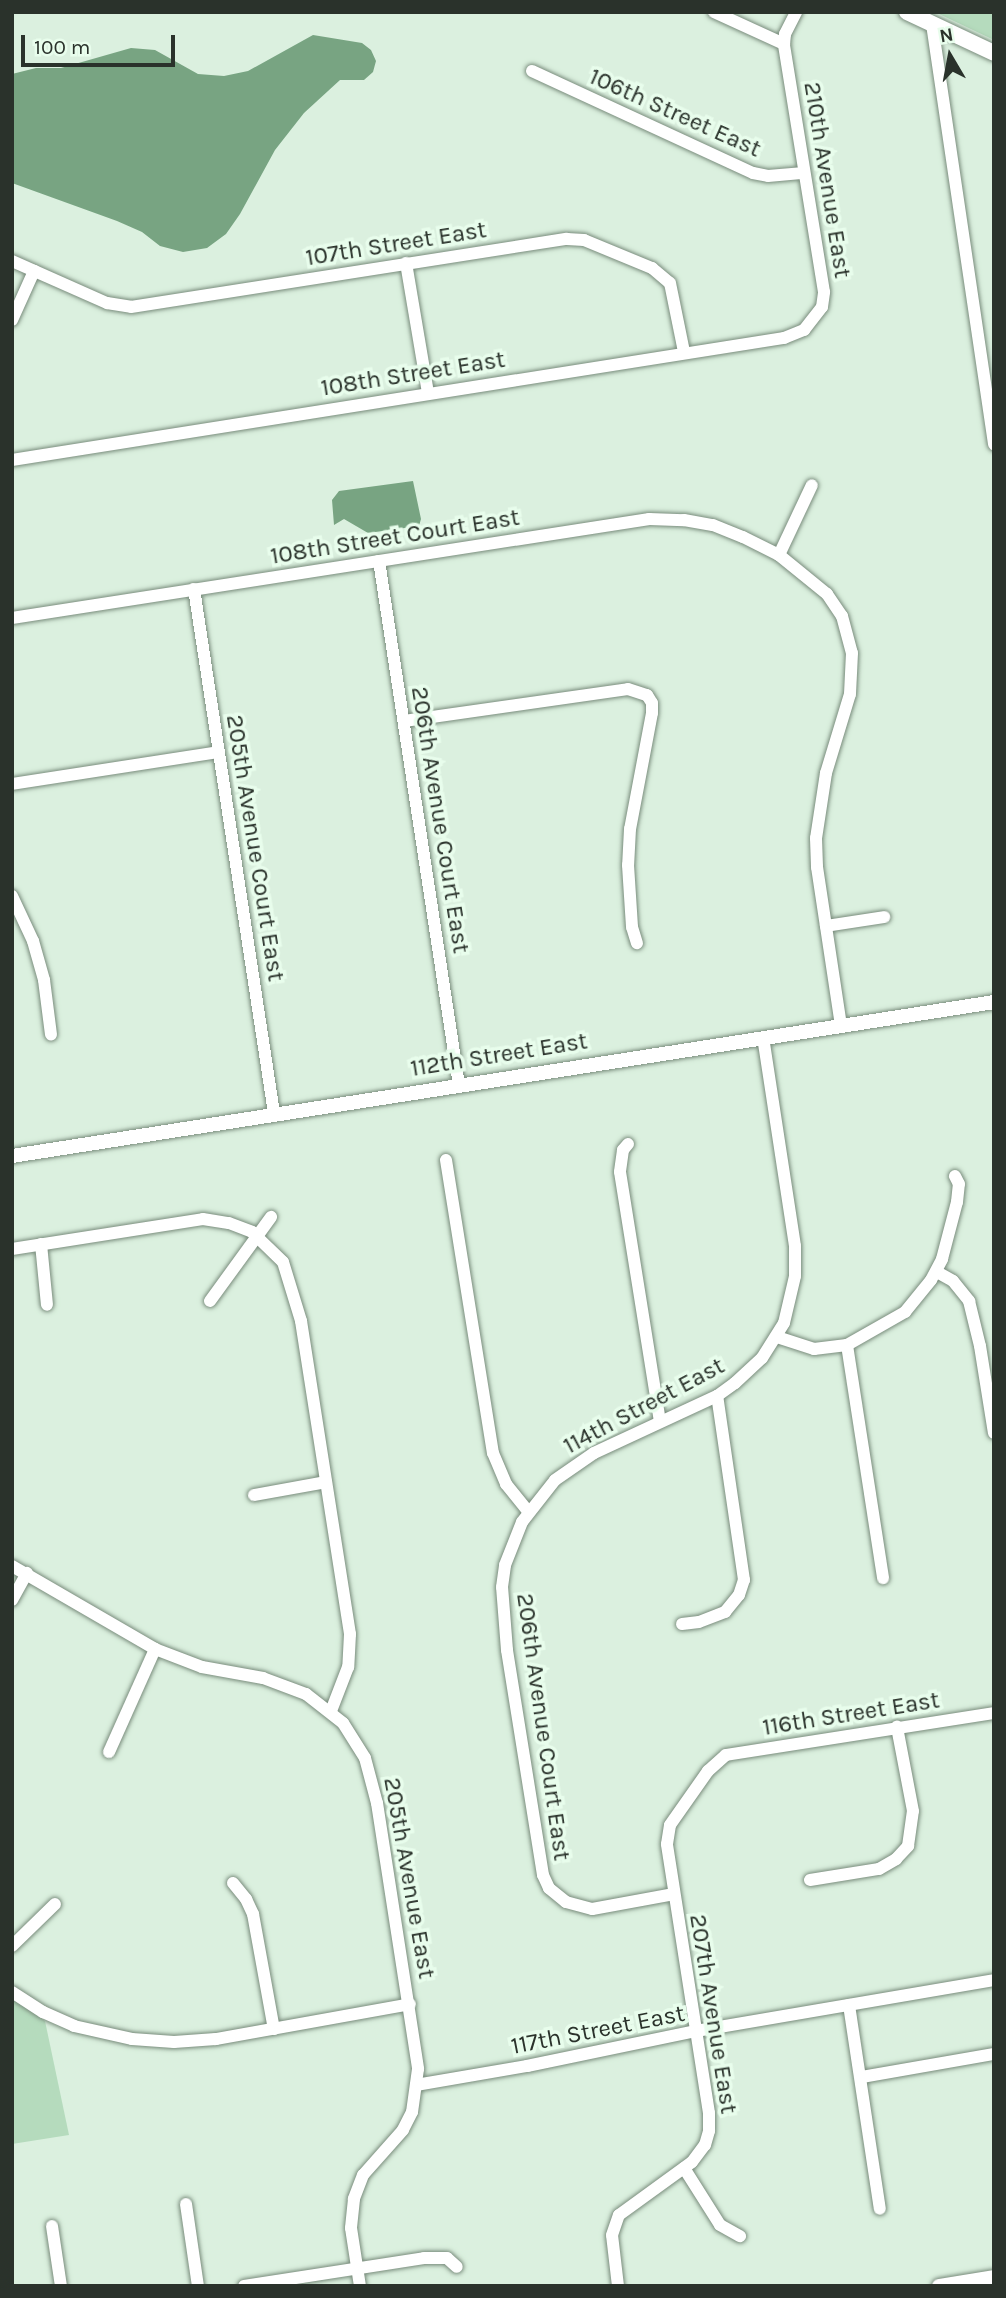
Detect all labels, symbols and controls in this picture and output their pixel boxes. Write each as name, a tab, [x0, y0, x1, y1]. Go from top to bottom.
scale bar	[24, 21, 178, 65]
north arrow	[915, 21, 985, 91]
text: N	[938, 23, 955, 47]
text: 100 m	[34, 35, 91, 59]
street label: 106th Street East	[585, 62, 765, 164]
street label: 210th Avenue East	[797, 80, 857, 280]
street label: 107th Street East	[304, 215, 488, 273]
street label: 108th Street East	[319, 345, 507, 403]
street label: 108th Street Court East	[268, 503, 522, 571]
street label: 206th Avenue Court East	[405, 684, 475, 956]
street label: 205th Avenue Court East	[220, 713, 290, 983]
street label: 112th Street East	[408, 1027, 590, 1083]
street label: 114th Street East	[558, 1351, 730, 1461]
street label: 206th Avenue Court East	[510, 1591, 576, 1863]
street label: 116th Street East	[760, 1686, 942, 1742]
street label: 205th Avenue East	[377, 1775, 441, 1981]
street label: 207th Avenue East	[683, 1912, 743, 2116]
street label: 117th Street East	[509, 1999, 687, 2061]

